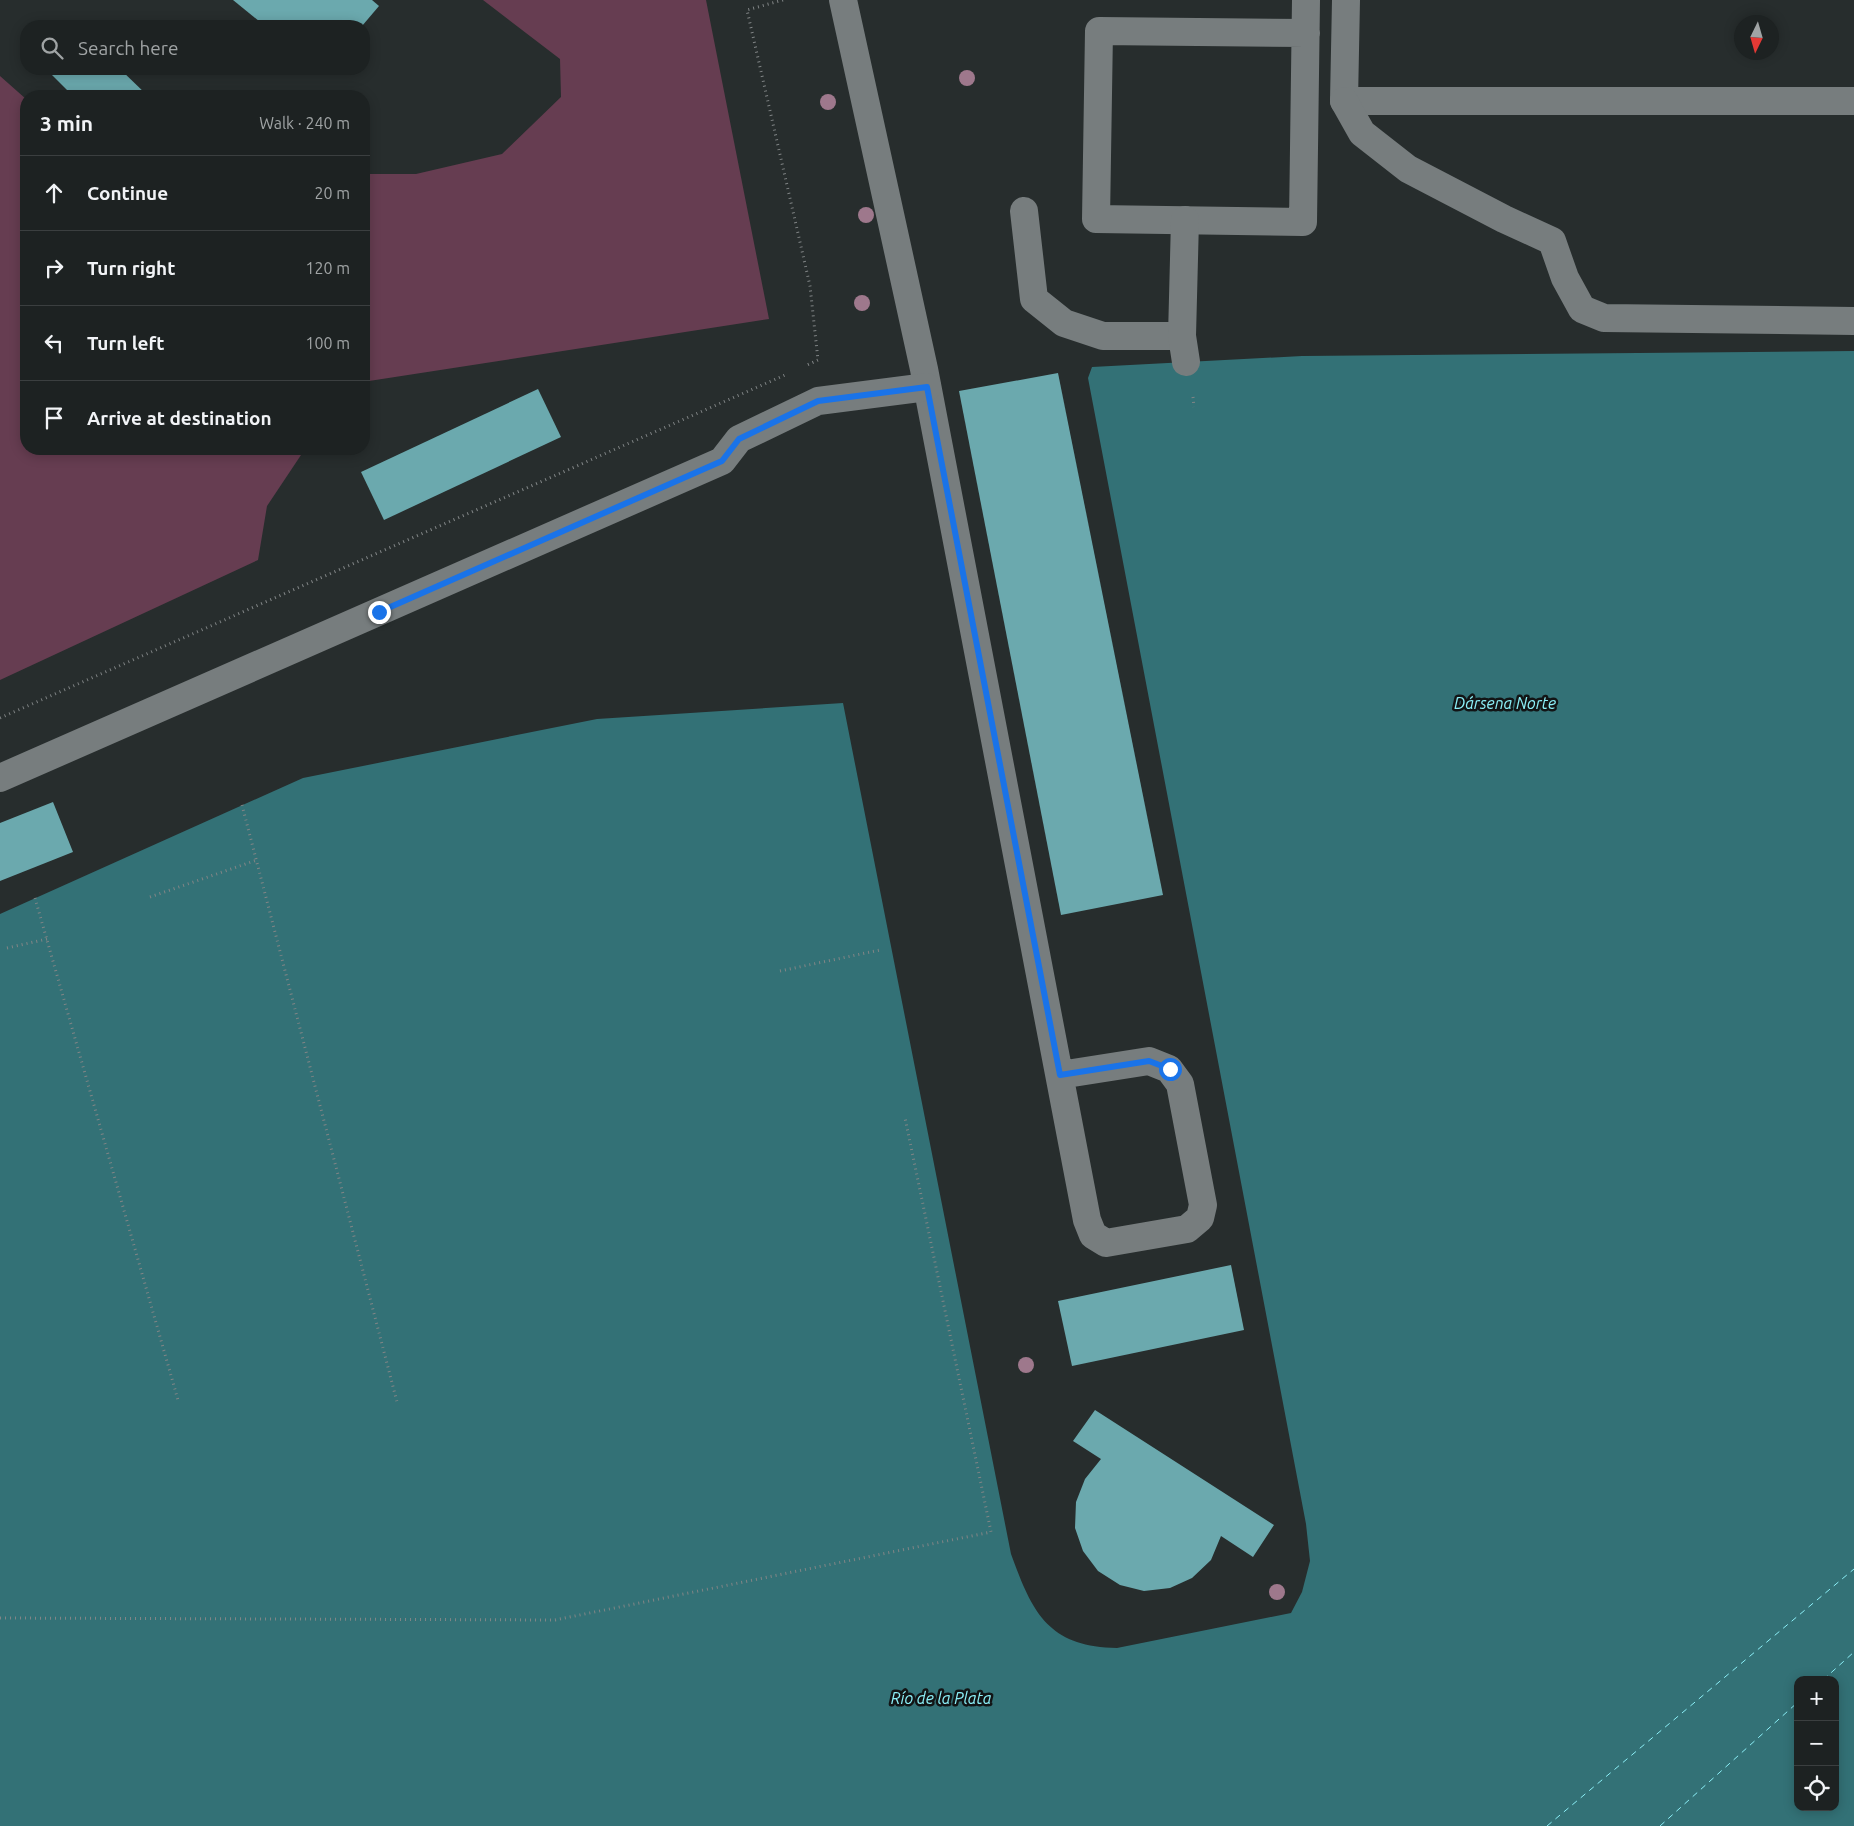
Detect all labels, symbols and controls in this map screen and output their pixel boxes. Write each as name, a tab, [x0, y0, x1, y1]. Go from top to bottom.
north arrow	[1734, 15, 1779, 60]
search box	[20, 20, 370, 75]
icon: search	[38, 34, 66, 62]
text: Search here	[78, 37, 178, 59]
text: 3 min	[40, 111, 93, 135]
text: Walk · 240 m	[259, 114, 350, 132]
icon: ahead	[40, 179, 68, 207]
text: Continue	[87, 182, 168, 204]
text: 20 m	[314, 184, 350, 202]
icon: right	[40, 254, 68, 282]
text: Turn right	[87, 257, 175, 279]
text: 120 m	[305, 259, 350, 277]
icon: left	[40, 329, 68, 357]
text: Turn left	[87, 332, 165, 354]
text: 100 m	[305, 334, 350, 352]
icon: arrive	[40, 404, 68, 432]
text: Arrive at destination	[87, 407, 272, 429]
route end	[368, 601, 391, 624]
water label: Dársena Norte	[1454, 694, 1556, 712]
route start	[1159, 1058, 1182, 1081]
map controls	[1794, 1676, 1839, 1811]
button: +	[1794, 1676, 1839, 1721]
water label: Río de la Plata	[891, 1689, 992, 1707]
button: −	[1794, 1721, 1839, 1766]
button: locate	[1794, 1766, 1839, 1811]

